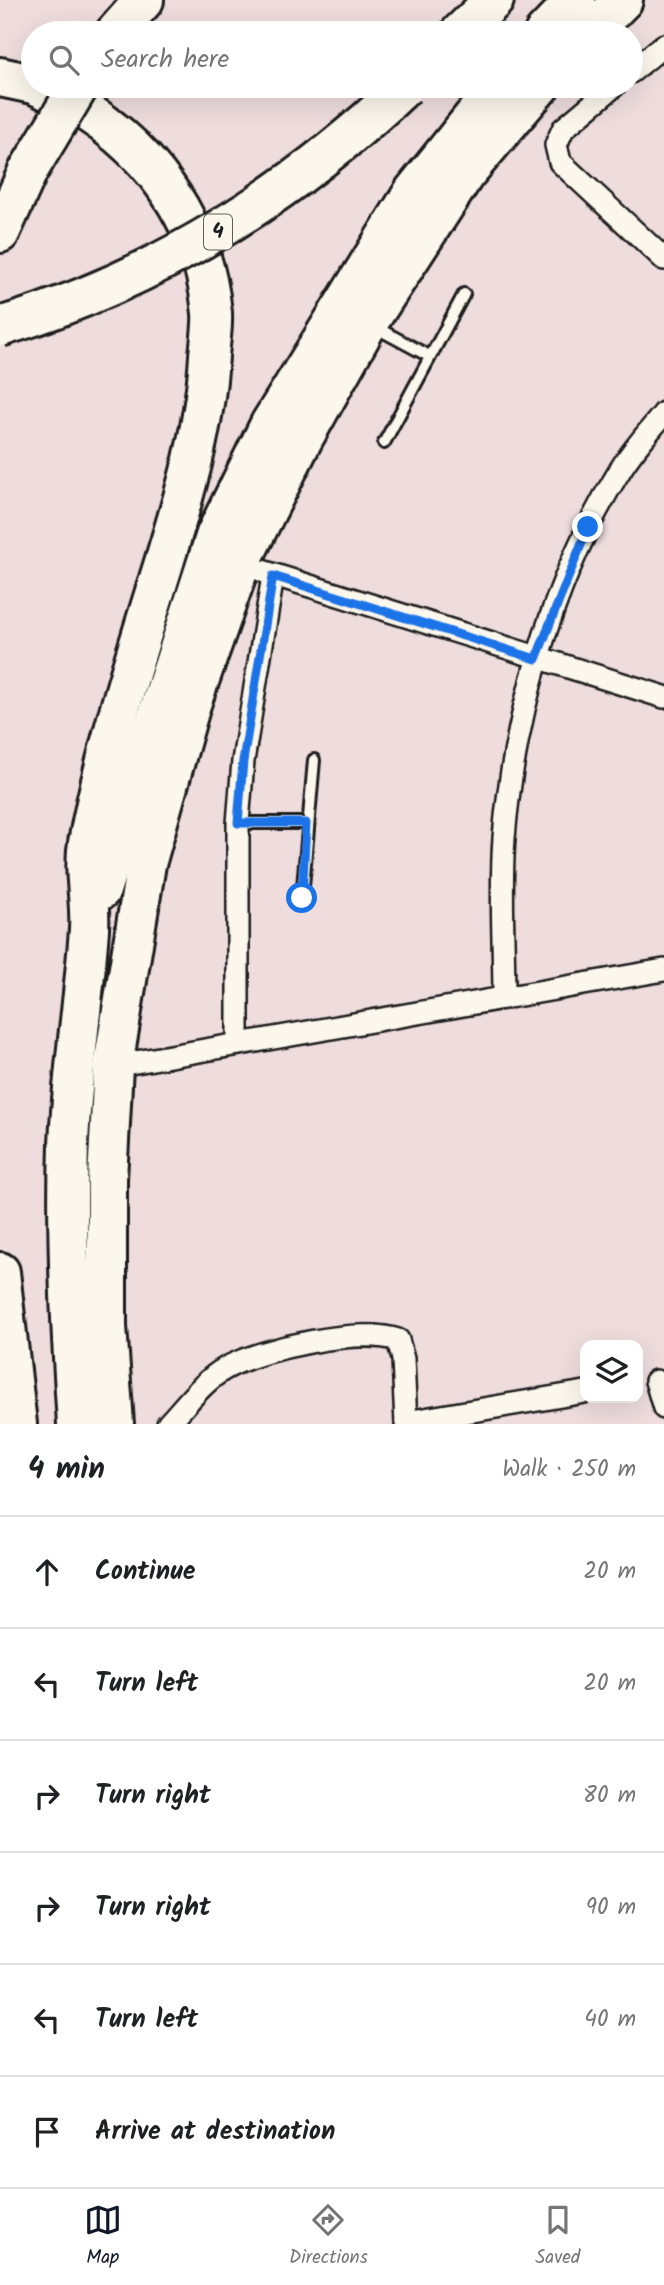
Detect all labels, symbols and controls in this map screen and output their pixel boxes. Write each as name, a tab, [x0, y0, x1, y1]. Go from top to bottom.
search box	[21, 21, 643, 98]
text: Search here	[101, 39, 229, 81]
icon: search	[45, 41, 83, 79]
road number: 4	[204, 215, 232, 250]
route end	[572, 511, 603, 542]
route start	[286, 882, 317, 913]
map controls	[580, 1340, 643, 1403]
button: layers	[580, 1340, 643, 1403]
text: 4 min	[28, 1446, 105, 1494]
text: Walk · 250 m	[502, 1452, 636, 1488]
text: Continue	[95, 1551, 196, 1593]
icon: ahead	[28, 1553, 66, 1591]
text: 20 m	[584, 1554, 636, 1590]
text: Turn left	[95, 1663, 198, 1705]
icon: left	[28, 1665, 66, 1703]
text: 20 m	[584, 1666, 636, 1702]
text: Turn right	[95, 1775, 211, 1817]
icon: right	[28, 1777, 66, 1815]
text: 80 m	[583, 1778, 636, 1814]
text: Turn right	[95, 1887, 211, 1929]
icon: right	[28, 1889, 66, 1927]
text: 90 m	[586, 1890, 636, 1926]
text: Turn left	[95, 1999, 198, 2041]
icon: left	[28, 2001, 66, 2039]
text: 40 m	[584, 2002, 636, 2038]
text: Arrive at destination	[95, 2111, 335, 2153]
icon: arrive	[28, 2113, 66, 2151]
tab: Map	[84, 2201, 122, 2273]
tab: Directions	[289, 2201, 368, 2273]
tab: Saved	[535, 2201, 580, 2273]

